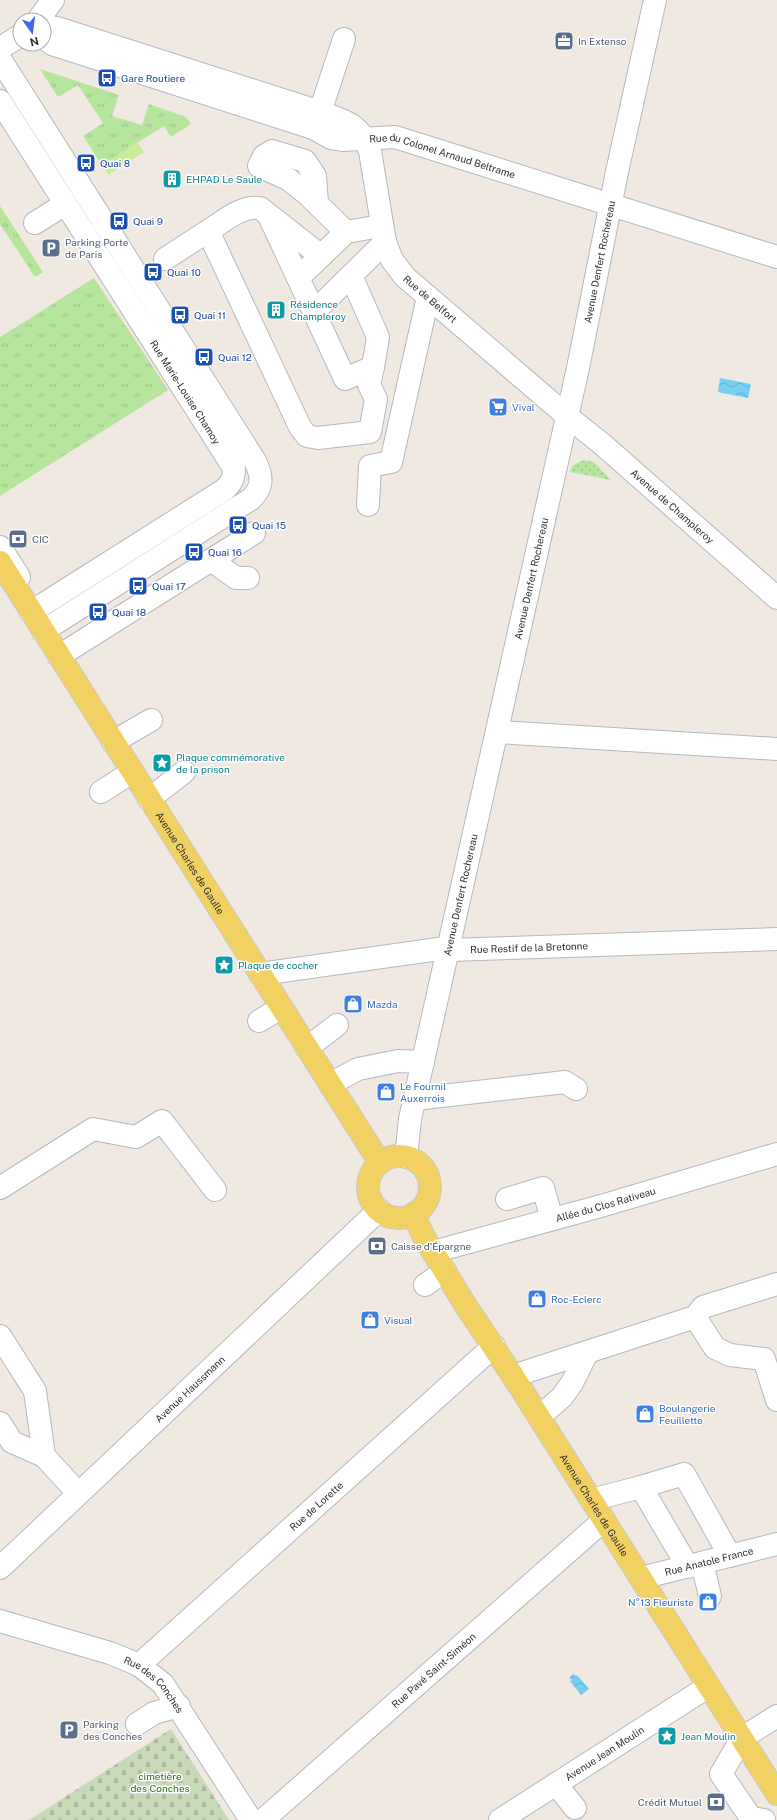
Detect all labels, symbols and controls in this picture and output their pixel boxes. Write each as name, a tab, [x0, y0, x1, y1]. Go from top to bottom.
north arrow	[12, 12, 52, 52]
office icon: In Extenso	[553, 30, 575, 52]
text: N	[29, 35, 40, 49]
place label: In Extenso	[578, 35, 627, 47]
bus stop icon: Gare Routiere	[96, 67, 118, 89]
place label: Gare Routiere	[121, 72, 186, 84]
street label: Rue du Colonel Arnaud Beltrame	[369, 131, 517, 181]
bus stop icon: Quai 8	[75, 152, 97, 174]
place label: Quai 8	[100, 157, 130, 169]
building icon: EHPAD Le Saule	[161, 168, 183, 190]
place label: EHPAD Le Saule	[186, 173, 263, 185]
street label: Avenue Denfert Rochereau	[581, 199, 617, 324]
bus stop icon: Quai 9	[108, 210, 130, 232]
place label: Quai 9	[133, 215, 163, 227]
place label: Parking Porte de Paris	[65, 236, 129, 260]
parking icon: Parking Porte de Paris	[40, 237, 62, 259]
bus stop icon: Quai 10	[142, 261, 164, 283]
place label: Quai 10	[167, 266, 201, 278]
street label: Rue de Belfort	[401, 272, 460, 325]
place label: Résidence Champleroy	[290, 298, 347, 322]
building icon: Résidence Champleroy	[265, 299, 287, 321]
bus stop icon: Quai 11	[169, 304, 191, 326]
place label: Quai 11	[194, 309, 226, 321]
street label: Rue Marie-Louise Chamoy	[148, 338, 224, 447]
bus stop icon: Quai 12	[193, 346, 215, 368]
place label: Quai 12	[218, 351, 252, 363]
supermarket icon: Vival	[487, 396, 509, 418]
place label: Vival	[512, 401, 535, 413]
street label: Avenue de Champleroy	[629, 466, 717, 546]
bus stop icon: Quai 15	[227, 514, 249, 536]
street label: Avenue Denfert Rochereau	[511, 516, 550, 641]
place label: Quai 15	[252, 519, 286, 531]
bank icon: CIC	[7, 528, 29, 550]
place label: CIC	[32, 533, 49, 545]
bus stop icon: Quai 16	[183, 541, 205, 563]
place label: Quai 16	[208, 546, 242, 558]
bus stop icon: Quai 17	[127, 575, 149, 597]
place label: Quai 17	[152, 580, 186, 592]
bus stop icon: Quai 18	[87, 601, 109, 623]
place label: Quai 18	[112, 606, 146, 618]
place label: Plaque commémorative de la prison	[176, 751, 285, 775]
place icon: Plaque commémorative de la prison	[151, 752, 173, 774]
street label: Avenue Charles de Gaulle	[153, 810, 227, 917]
street label: Avenue Denfert Rochereau	[441, 832, 480, 957]
street label: Rue Restif de la Bretonne	[470, 939, 589, 955]
place icon: Plaque de cocher	[213, 954, 235, 976]
place label: Plaque de cocher	[238, 959, 318, 971]
shop icon: Mazda	[342, 993, 364, 1015]
place label: Mazda	[367, 998, 398, 1010]
place label: Le Fournil Auxerrois	[400, 1080, 446, 1104]
shop icon: Le Fournil Auxerrois	[375, 1081, 397, 1103]
street label: Allée du Clos Rativeau	[554, 1184, 657, 1224]
bank icon: Caisse d'Épargne	[366, 1235, 388, 1257]
place label: Caisse d'Épargne	[391, 1240, 471, 1252]
shop icon: Roc-Eclerc	[526, 1288, 548, 1310]
place label: Roc-Eclerc	[551, 1293, 602, 1305]
shop icon: Visual	[359, 1309, 381, 1331]
place label: Visual	[384, 1314, 413, 1326]
street label: Avenue Haussmann	[152, 1353, 227, 1425]
place label: Boulangerie Feuillette	[659, 1402, 716, 1426]
shop icon: Boulangerie Feuillette	[634, 1403, 656, 1425]
street label: Avenue Charles de Gaulle	[558, 1451, 631, 1559]
street label: Rue de Lorette	[287, 1479, 346, 1533]
street label: Rue Anatole France	[663, 1544, 755, 1578]
shop icon: N°13 Fleuriste	[697, 1591, 719, 1613]
place label: N°13 Fleuriste	[628, 1596, 694, 1608]
street label: Rue Pavé Saint-Siméon	[389, 1630, 478, 1710]
street label: Rue des Conches	[122, 1653, 186, 1715]
place label: Parking des Conches	[83, 1718, 142, 1742]
parking icon: Parking des Conches	[58, 1719, 80, 1741]
street label: Avenue Jean Moulin	[563, 1723, 646, 1783]
place icon: Jean Moulin	[656, 1725, 678, 1747]
place label: Jean Moulin	[681, 1730, 736, 1742]
park label: cimetière des Conches	[130, 1770, 190, 1794]
bank icon: Crédit Mutuel	[705, 1791, 727, 1813]
place label: Crédit Mutuel	[638, 1796, 702, 1808]

